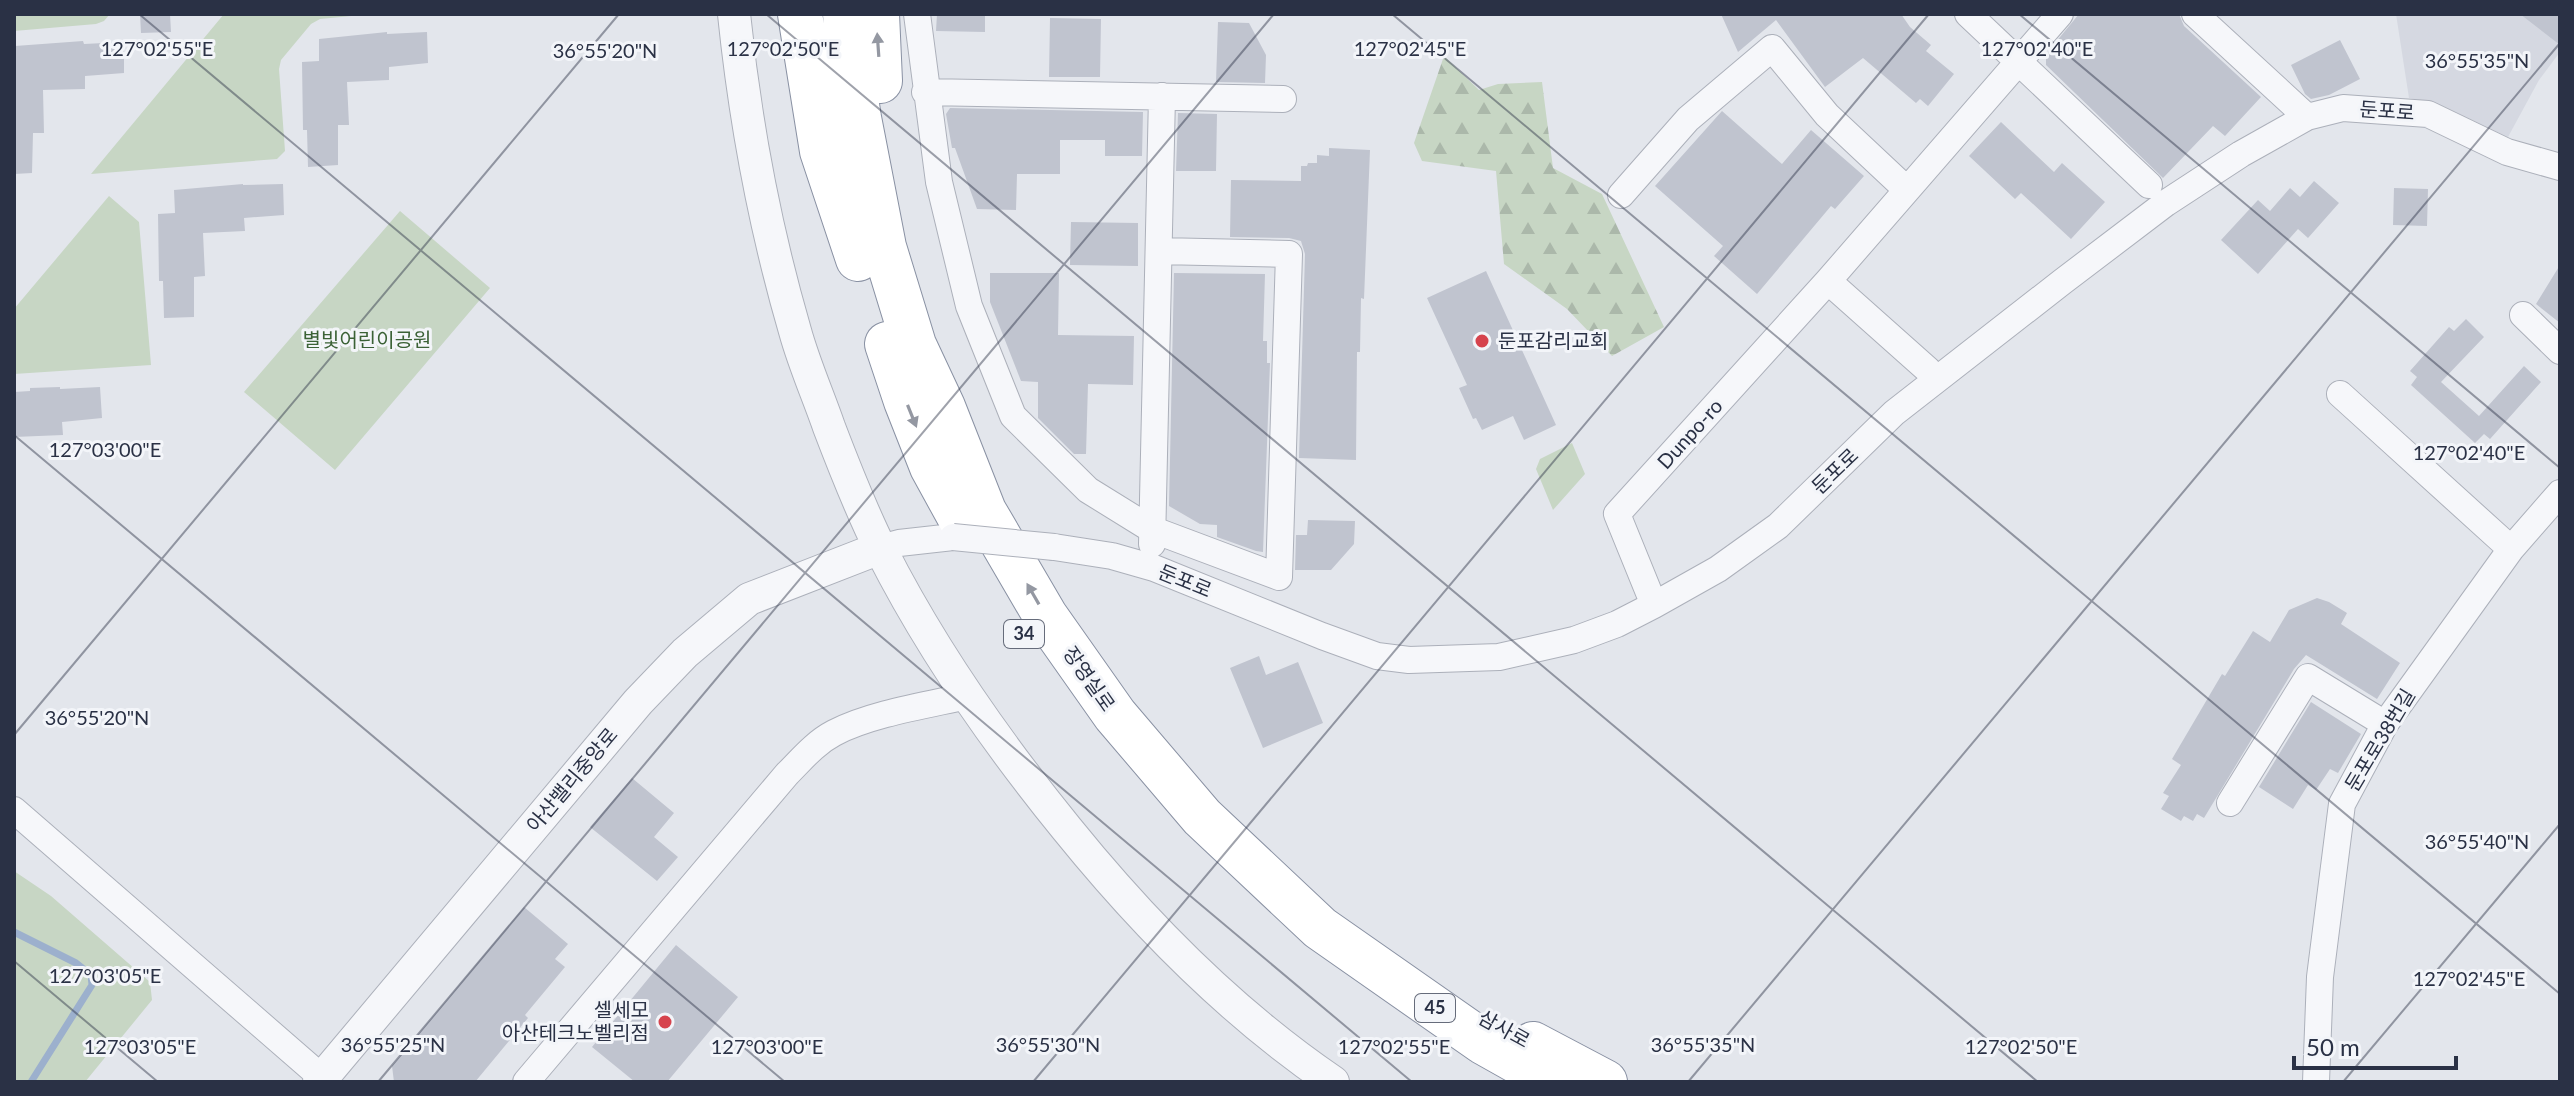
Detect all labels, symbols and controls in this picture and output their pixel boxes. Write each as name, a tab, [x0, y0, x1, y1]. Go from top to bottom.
one-way arrow	[871, 32, 884, 57]
text: 127°02'55"E	[101, 36, 213, 60]
text: 127°02'50"E	[727, 36, 839, 60]
text: 127°02'45"E	[1354, 36, 1466, 60]
text: 127°02'40"E	[1981, 36, 2093, 60]
text: 36°55'20"N	[553, 38, 657, 62]
text: 36°55'35"N	[2425, 48, 2529, 72]
street label: 둔포로	[2359, 96, 2415, 124]
park label: 별빛어린이공원	[303, 327, 431, 351]
place label: 둔포감리교회	[1498, 328, 1608, 352]
marker: 둔포감리교회	[1473, 332, 1491, 350]
street label: Dunpo-ro	[1652, 394, 1727, 473]
one-way arrow	[906, 404, 919, 428]
text: 127°03'00"E	[49, 437, 161, 461]
text: 127°02'40"E	[2413, 440, 2525, 464]
street label: 둔포로	[1806, 442, 1862, 498]
street label: 둔포로	[1155, 559, 1215, 602]
one-way arrow	[1026, 583, 1040, 605]
road number: 34	[1004, 620, 1044, 648]
street label: 장영실로	[1059, 641, 1121, 715]
street label: 둔포로38번길	[2339, 684, 2419, 795]
text: 36°55'20"N	[45, 705, 149, 729]
street label: 아산밸리중앙로	[521, 722, 622, 836]
text: 36°55'40"N	[2425, 829, 2529, 853]
text: 127°03'05"E	[49, 963, 161, 987]
text: 127°02'45"E	[2413, 966, 2525, 990]
road number: 45	[1415, 994, 1455, 1022]
place label: 셀세모 아산테크노벨리점	[502, 997, 649, 1044]
street label: 삼사로	[1475, 1004, 1534, 1052]
marker: 셀세모 아산테크노벨리점	[656, 1013, 674, 1031]
scale bar	[2294, 1020, 2456, 1070]
text: 36°55'25"N	[341, 1032, 445, 1056]
text: 36°55'30"N	[996, 1032, 1100, 1056]
text: 36°55'35"N	[1651, 1032, 1755, 1056]
text: 50 m	[2306, 1032, 2360, 1061]
text: 127°03'05"E	[84, 1034, 196, 1058]
text: 127°03'00"E	[711, 1034, 823, 1058]
text: 127°02'55"E	[1338, 1034, 1450, 1058]
text: 127°02'50"E	[1965, 1034, 2077, 1058]

